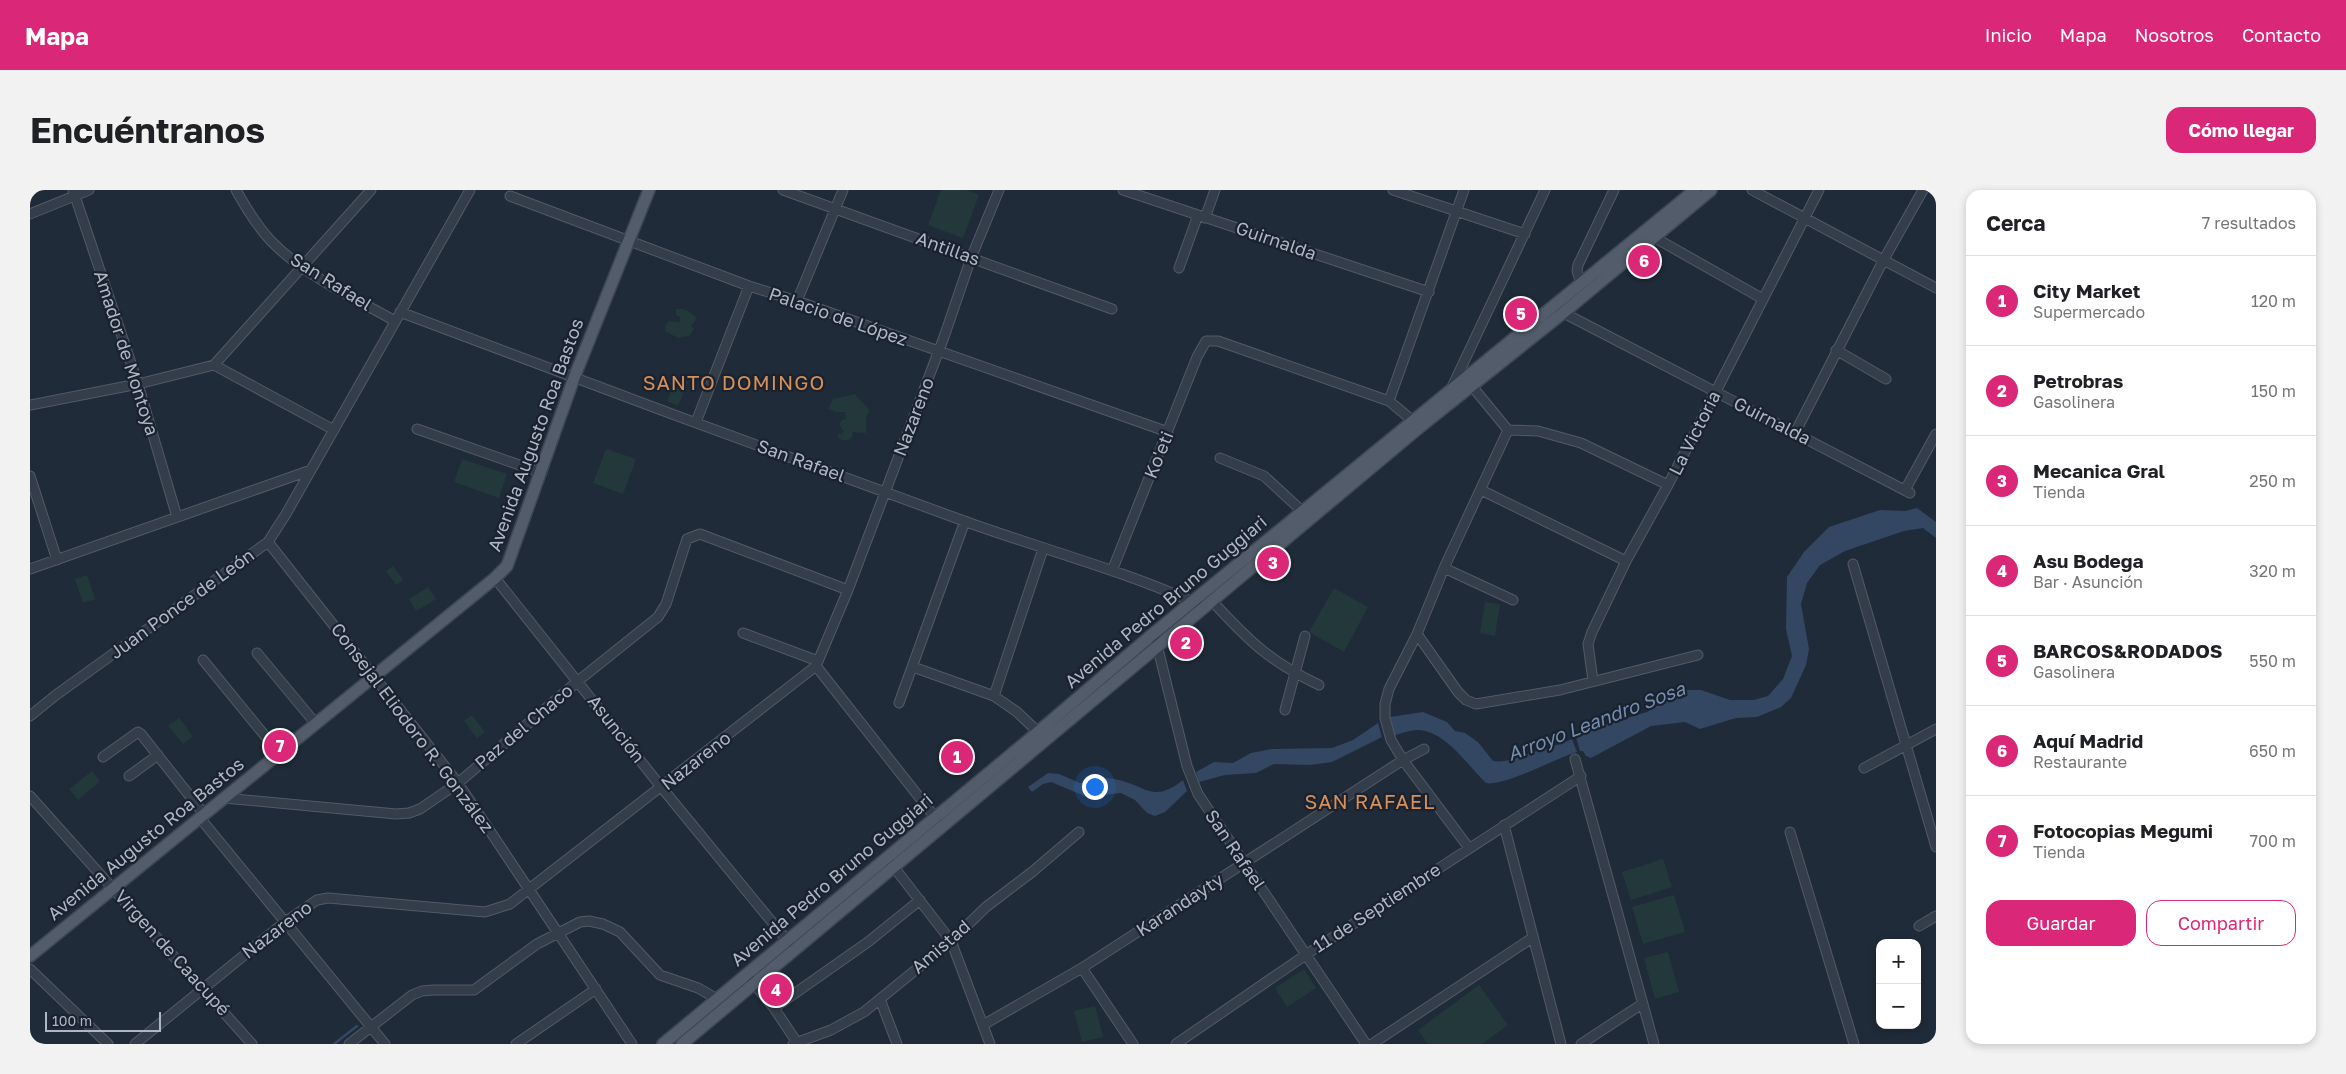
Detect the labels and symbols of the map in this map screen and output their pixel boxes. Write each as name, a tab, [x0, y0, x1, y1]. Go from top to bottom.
street label: Guirnalda	[1233, 216, 1319, 264]
street label: Antillas	[913, 226, 983, 270]
pin: 6	[1628, 242, 1660, 280]
street label: San Rafael	[287, 247, 377, 315]
street label: Amador de Montoya	[90, 267, 164, 438]
street label: Palacio de López	[766, 282, 911, 350]
pin: 5	[1505, 295, 1537, 333]
street label: Avenida Augusto Roa Bastos	[483, 315, 588, 554]
district label: SANTO DOMINGO	[643, 370, 825, 394]
street label: Nazareno	[888, 374, 938, 459]
street label: La Victoria	[1663, 387, 1725, 478]
street label: Guirnalda	[1730, 391, 1815, 449]
street label: Ko'eti	[1139, 428, 1177, 481]
street label: San Rafael	[754, 434, 849, 486]
street label: Avenida Pedro Bruno Guggiari	[1060, 510, 1271, 692]
street label: Juan Ponce de León	[105, 543, 258, 663]
pin: 3	[1257, 544, 1289, 582]
street label: Consejal Eliodoro R. González	[327, 618, 499, 837]
pin: 2	[1170, 624, 1202, 662]
water label: Arroyo Leandro Sosa	[1504, 676, 1689, 765]
street label: Paz del Chaco	[470, 679, 577, 774]
street label: Asunción	[583, 690, 650, 767]
street label: Nazareno	[656, 726, 735, 794]
pin: 7	[264, 727, 296, 765]
pin: 1	[941, 738, 973, 776]
street label: Avenida Augusto Roa Bastos	[43, 752, 248, 924]
your location	[1082, 774, 1108, 800]
street label: Avenida Pedro Bruno Guggiari	[726, 788, 937, 970]
district label: SAN RAFAEL	[1305, 789, 1435, 813]
street label: San Rafael	[1201, 805, 1271, 894]
street label: 11 de Septiembre	[1309, 858, 1444, 957]
street label: Karandayty	[1132, 868, 1227, 941]
street label: Virgen de Caacupé	[110, 885, 235, 1020]
street label: Nazareno	[237, 896, 316, 963]
street label: Amistad	[906, 915, 974, 978]
pin: 4	[760, 971, 792, 1009]
scale bar	[45, 1009, 161, 1032]

